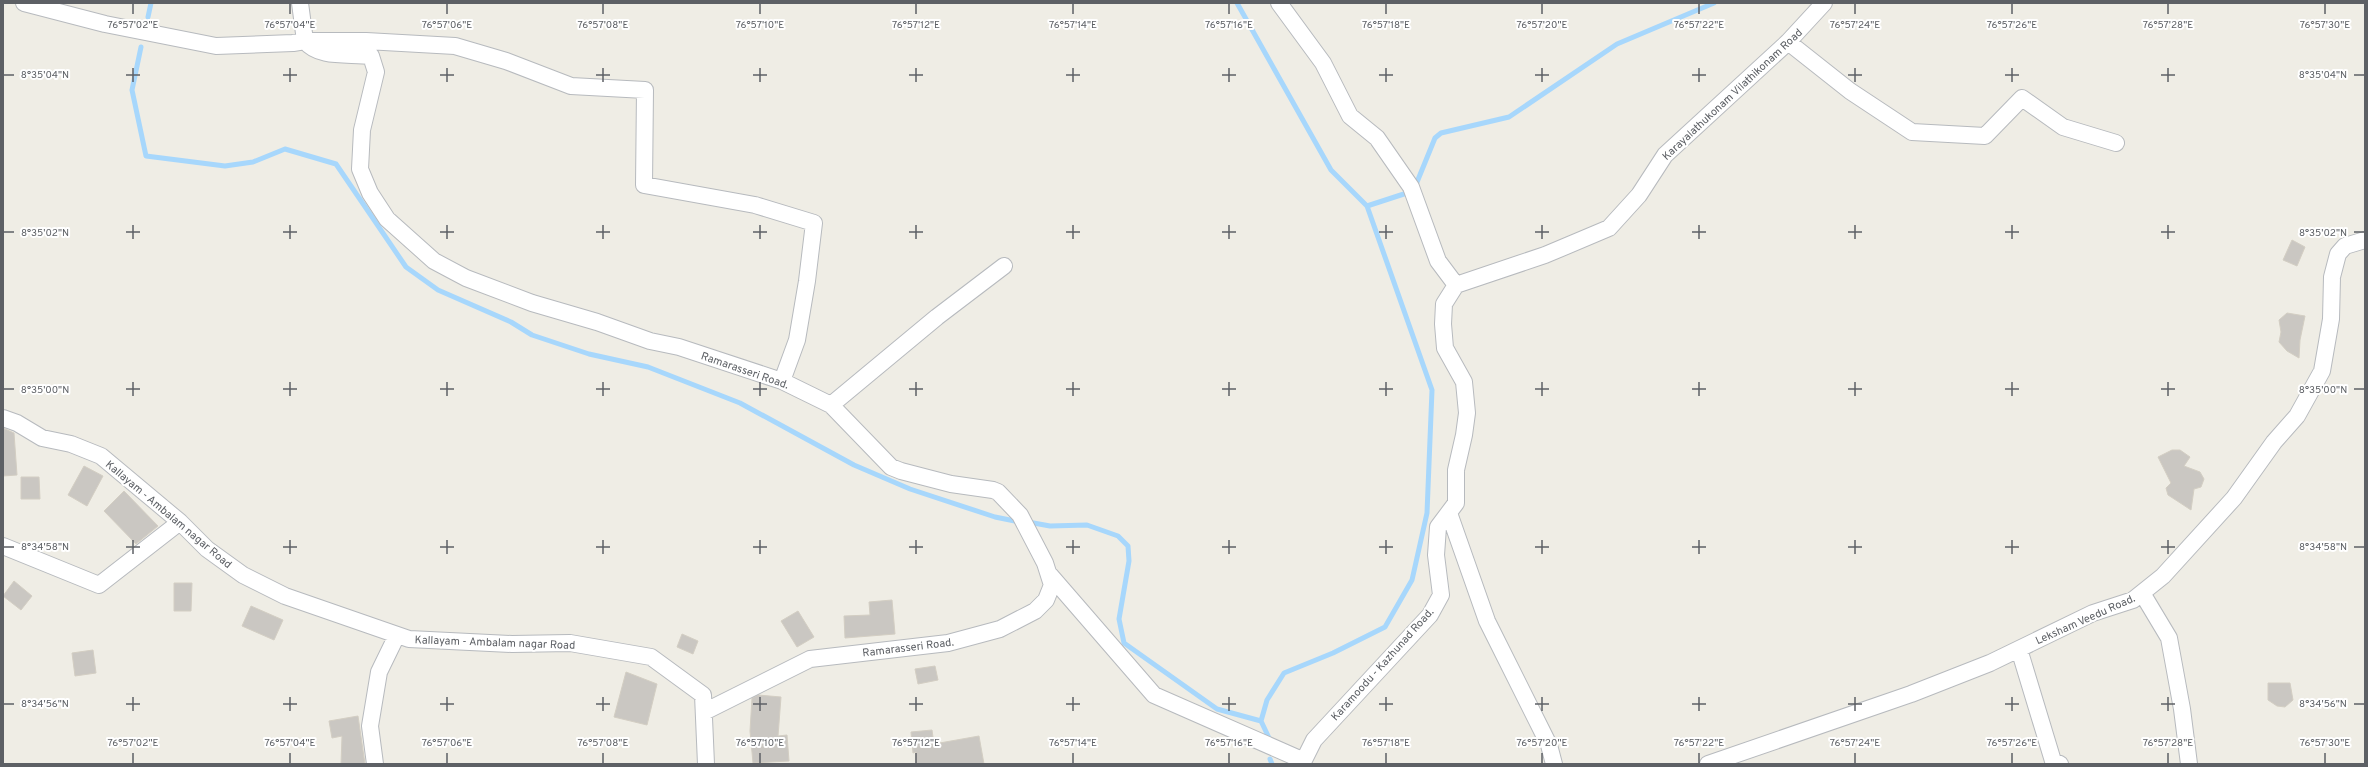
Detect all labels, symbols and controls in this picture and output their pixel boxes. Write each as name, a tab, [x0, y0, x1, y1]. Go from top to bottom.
text: 76°57'02"E	[108, 19, 158, 32]
text: 76°57'04"E	[265, 19, 315, 32]
text: 76°57'06"E	[422, 19, 472, 32]
text: 76°57'08"E	[578, 19, 628, 32]
text: 76°57'10"E	[736, 19, 784, 32]
text: 76°57'12"E	[892, 19, 940, 32]
text: 76°57'14"E	[1049, 19, 1097, 32]
text: 76°57'16"E	[1205, 19, 1253, 32]
text: 76°57'18"E	[1362, 19, 1410, 32]
text: 76°57'20"E	[1517, 19, 1567, 32]
text: 76°57'22"E	[1674, 19, 1724, 32]
text: 76°57'24"E	[1830, 19, 1880, 32]
text: 76°57'26"E	[1987, 19, 2037, 32]
text: 76°57'28"E	[2143, 19, 2193, 32]
text: 76°57'30"E	[2300, 19, 2350, 32]
street label: Karayalathukonam Vilathikonam Road	[1660, 26, 1806, 164]
text: 8°35'04"N	[21, 69, 69, 82]
text: 8°35'04"N	[2299, 69, 2347, 82]
text: 8°35'02"N	[21, 227, 69, 240]
text: 8°35'02"N	[2299, 227, 2347, 240]
street label: Ramarasseri Road.	[699, 349, 790, 393]
text: 8°35'00"N	[21, 384, 69, 397]
text: 8°35'00"N	[2299, 384, 2347, 397]
street label: Kallayam - Ambalam nagar Road	[102, 458, 234, 572]
text: 8°34'58"N	[21, 541, 69, 554]
text: 8°34'58"N	[2299, 541, 2347, 554]
street label: Leksham Veedu Road.	[2033, 592, 2137, 648]
street label: Karamoodu - Kazhunad Road.	[1328, 605, 1437, 724]
street label: Kallayam - Ambalam nagar Road	[414, 633, 576, 653]
street label: Ramarasseri Road.	[862, 635, 955, 661]
text: 8°34'56"N	[21, 698, 69, 711]
text: 8°34'56"N	[2299, 698, 2347, 711]
text: 76°57'02"E	[108, 737, 158, 750]
text: 76°57'04"E	[265, 737, 315, 750]
text: 76°57'06"E	[422, 737, 472, 750]
text: 76°57'08"E	[578, 737, 628, 750]
text: 76°57'10"E	[736, 737, 784, 750]
text: 76°57'12"E	[892, 737, 940, 750]
text: 76°57'14"E	[1049, 737, 1097, 750]
text: 76°57'16"E	[1205, 737, 1253, 750]
text: 76°57'18"E	[1362, 737, 1410, 750]
text: 76°57'20"E	[1517, 737, 1567, 750]
text: 76°57'22"E	[1674, 737, 1724, 750]
text: 76°57'24"E	[1830, 737, 1880, 750]
text: 76°57'26"E	[1987, 737, 2037, 750]
text: 76°57'28"E	[2143, 737, 2193, 750]
text: 76°57'30"E	[2300, 737, 2350, 750]

